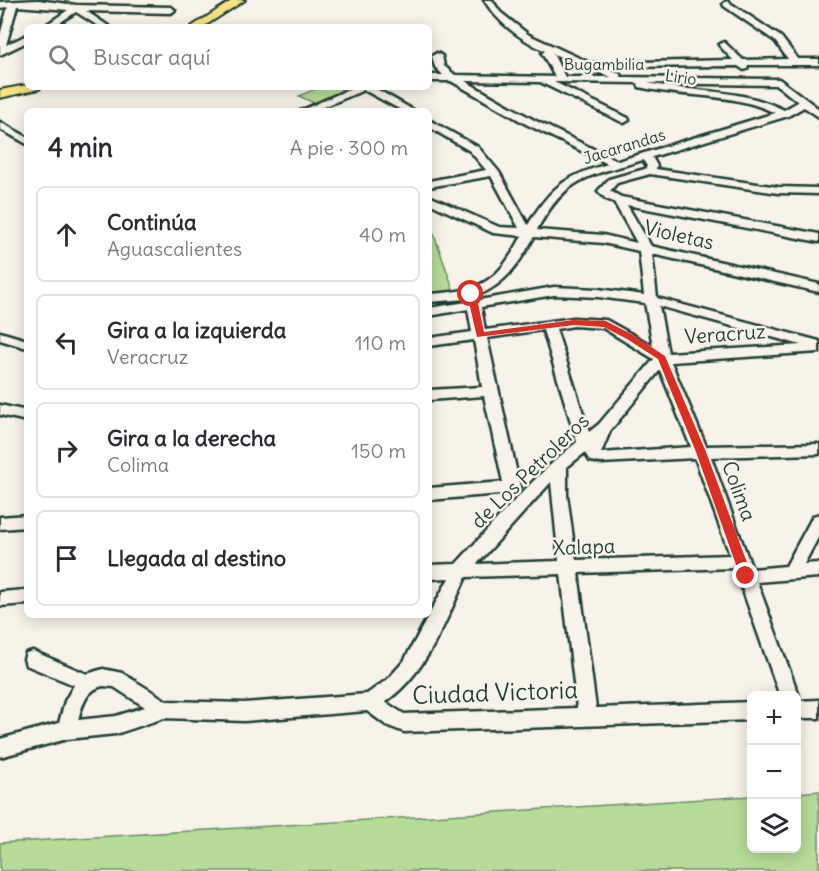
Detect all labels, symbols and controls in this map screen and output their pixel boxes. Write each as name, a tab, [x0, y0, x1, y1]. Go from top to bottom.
search box	[24, 24, 432, 90]
icon: search	[45, 41, 78, 74]
text: Buscar aquí	[93, 43, 210, 71]
street label: Bugambilia	[564, 54, 644, 74]
street label: Lirio	[664, 65, 698, 89]
street label: Jacarandas	[580, 124, 668, 168]
text: 4 min	[48, 131, 113, 164]
text: A pie · 300 m	[290, 135, 408, 160]
text: Continúa	[107, 208, 196, 236]
street label: Violetas	[642, 214, 716, 255]
icon: ahead	[50, 218, 83, 251]
text: 40 m	[359, 222, 406, 247]
text: Aguascalientes	[107, 236, 242, 261]
route start	[457, 280, 483, 306]
text: Gira a la izquierda	[107, 316, 286, 344]
street label: Veracruz	[684, 318, 766, 349]
icon: left	[50, 326, 83, 359]
text: 110 m	[355, 330, 406, 355]
text: Veracruz	[107, 344, 188, 369]
street label: de Los Petroleros	[465, 408, 594, 533]
text: Gira a la derecha	[107, 424, 276, 452]
icon: right	[50, 434, 83, 467]
text: 150 m	[351, 438, 406, 463]
text: Colima	[107, 452, 169, 477]
street label: Colima	[717, 457, 762, 524]
street label: Xalapa	[552, 533, 616, 560]
icon: arrive	[50, 542, 83, 575]
text: Llegada al destino	[107, 544, 286, 572]
route end	[732, 562, 758, 588]
street label: Ciudad Victoria	[412, 674, 578, 710]
map controls	[747, 691, 801, 853]
button: +	[747, 691, 801, 745]
button: −	[747, 745, 801, 799]
button: layers	[747, 799, 801, 853]

